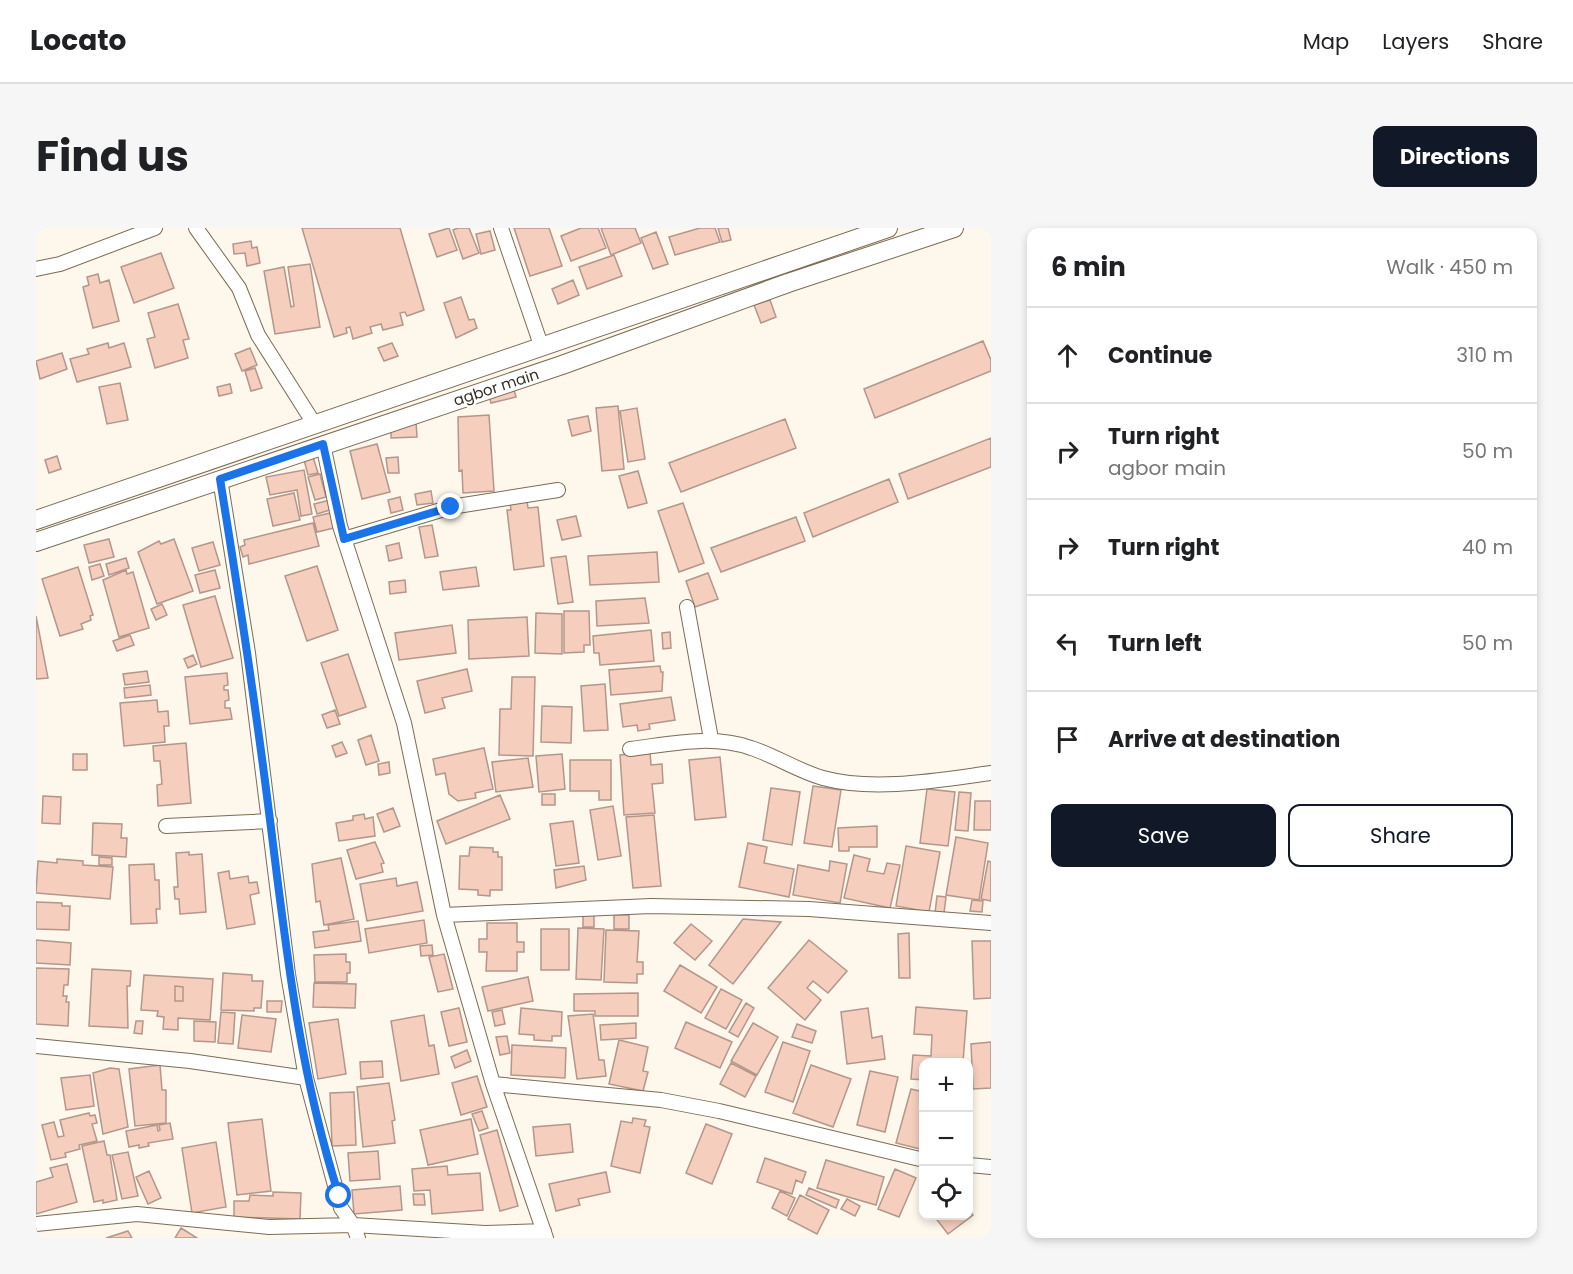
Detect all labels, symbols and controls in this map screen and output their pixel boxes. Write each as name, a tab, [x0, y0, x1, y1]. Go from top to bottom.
text: Locato	[30, 21, 126, 60]
text: Map	[1303, 27, 1349, 56]
text: Layers	[1382, 27, 1449, 56]
text: Share	[1482, 27, 1543, 56]
button: Directions	[1373, 126, 1537, 187]
text: Find us	[36, 127, 189, 186]
text: 6 min	[1051, 249, 1126, 285]
text: Walk · 450 m	[1386, 253, 1513, 281]
icon: ahead	[1051, 339, 1084, 372]
text: Continue	[1108, 340, 1212, 371]
text: 310 m	[1456, 341, 1513, 369]
street label: agbor main	[451, 363, 541, 411]
text: Turn right	[1108, 421, 1219, 452]
icon: right	[1051, 435, 1084, 468]
text: 50 m	[1462, 437, 1513, 465]
text: agbor main	[1108, 454, 1226, 482]
route end	[437, 493, 463, 519]
icon: right	[1051, 531, 1084, 564]
text: Turn right	[1108, 532, 1219, 563]
text: 40 m	[1462, 533, 1513, 561]
icon: left	[1051, 627, 1084, 660]
text: Turn left	[1108, 628, 1202, 659]
text: 50 m	[1462, 629, 1513, 657]
icon: arrive	[1051, 723, 1084, 756]
text: Arrive at destination	[1108, 724, 1340, 755]
button: Save	[1051, 804, 1276, 867]
button: Share	[1288, 804, 1513, 867]
map controls	[919, 1058, 973, 1220]
button: +	[919, 1058, 973, 1112]
button: −	[919, 1112, 973, 1166]
button: locate	[919, 1166, 973, 1220]
route start	[325, 1182, 351, 1208]

